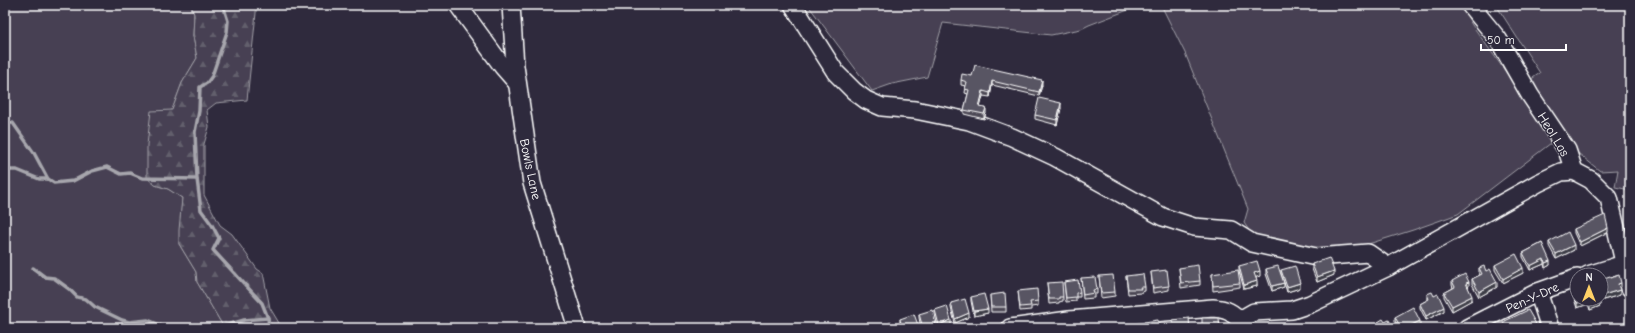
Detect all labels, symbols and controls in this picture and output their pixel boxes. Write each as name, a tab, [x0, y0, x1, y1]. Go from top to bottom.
scale bar	[1481, 26, 1566, 52]
text: 50 m	[1487, 33, 1515, 47]
street label: Heol Las	[1535, 110, 1572, 159]
street label: Bowls Lane	[517, 137, 544, 201]
north arrow	[1569, 267, 1609, 307]
text: N	[1585, 271, 1593, 284]
street label: Pen-Y-Dre	[1503, 279, 1561, 316]

